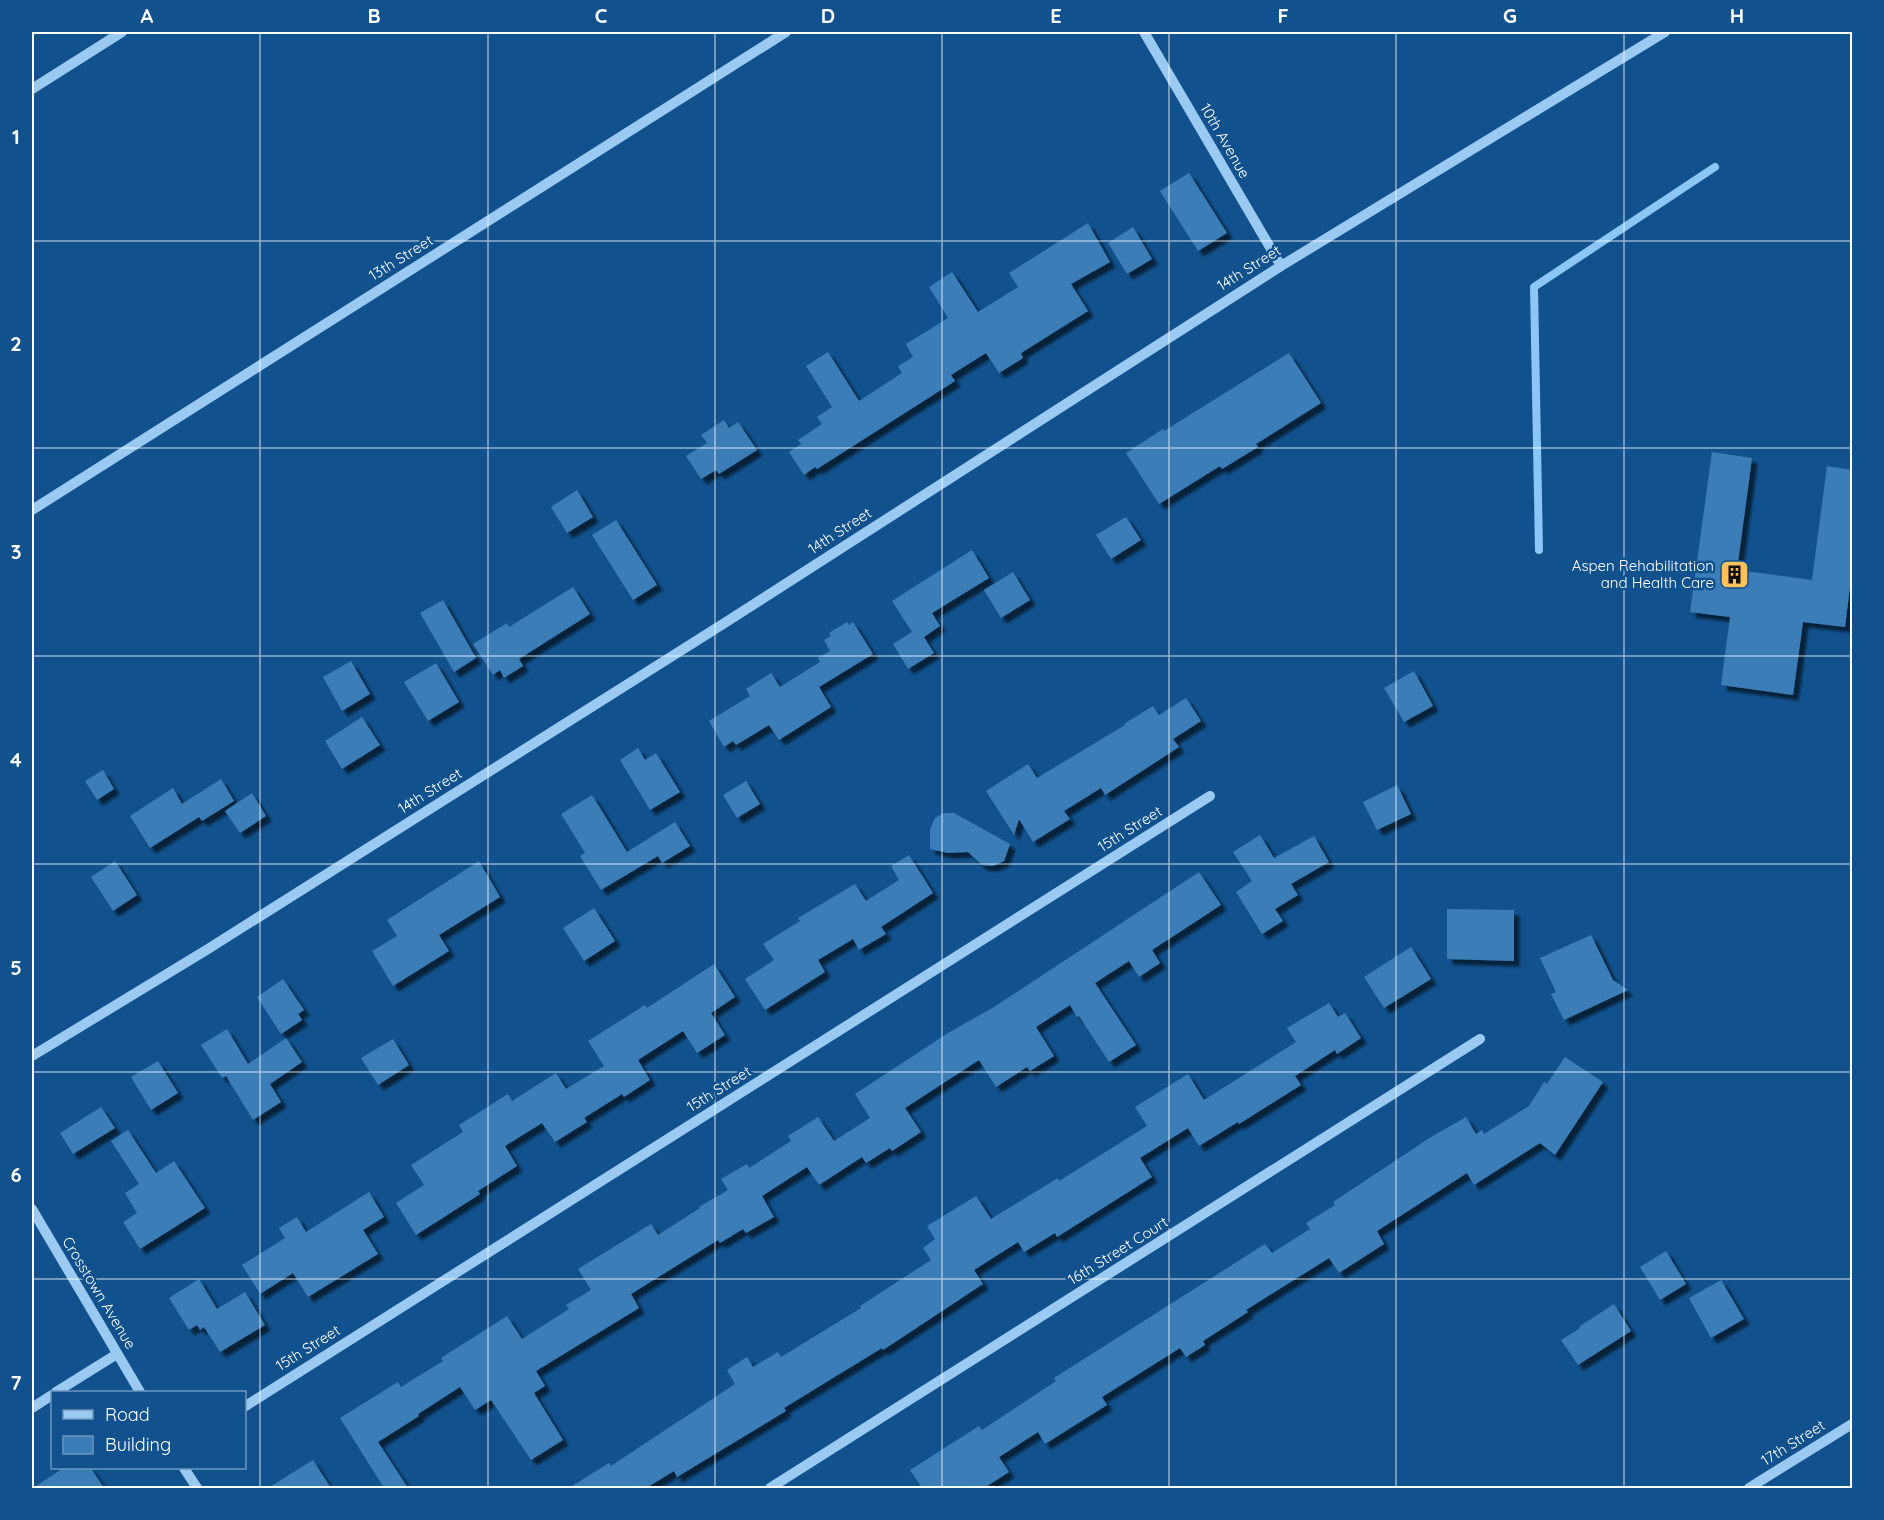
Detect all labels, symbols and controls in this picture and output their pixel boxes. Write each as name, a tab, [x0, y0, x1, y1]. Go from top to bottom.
text: A	[141, 3, 154, 28]
text: B	[367, 3, 381, 28]
text: C	[595, 3, 608, 28]
text: D	[821, 3, 835, 28]
text: E	[1050, 3, 1062, 28]
text: F	[1277, 3, 1289, 28]
text: G	[1503, 3, 1517, 28]
text: H	[1730, 3, 1744, 28]
street label: 10th Avenue	[1196, 100, 1255, 182]
text: 1	[12, 124, 20, 149]
street label: 13th Street	[365, 230, 436, 285]
street label: 14th Street	[1213, 240, 1284, 295]
text: 2	[10, 331, 22, 356]
street label: 14th Street	[804, 503, 875, 558]
text: 3	[11, 539, 21, 564]
place label: Aspen Rehabilitation and Health Care	[1572, 556, 1714, 592]
building icon: Aspen Rehabilitation and Health Care	[1719, 559, 1751, 591]
text: 4	[10, 747, 22, 772]
street label: 14th Street	[394, 763, 465, 818]
street label: 15th Street	[1094, 801, 1165, 856]
text: 5	[10, 955, 22, 980]
street label: 15th Street	[683, 1061, 754, 1116]
text: 6	[10, 1162, 22, 1187]
street label: 16th Street Court	[1064, 1212, 1171, 1289]
street label: Crosstown Avenue	[58, 1233, 140, 1352]
street label: 15th Street	[272, 1320, 343, 1375]
text: 7	[11, 1370, 22, 1395]
legend	[51, 1391, 246, 1469]
text: Road	[105, 1403, 150, 1426]
street label: 17th Street	[1757, 1415, 1828, 1470]
text: Building	[105, 1433, 171, 1456]

